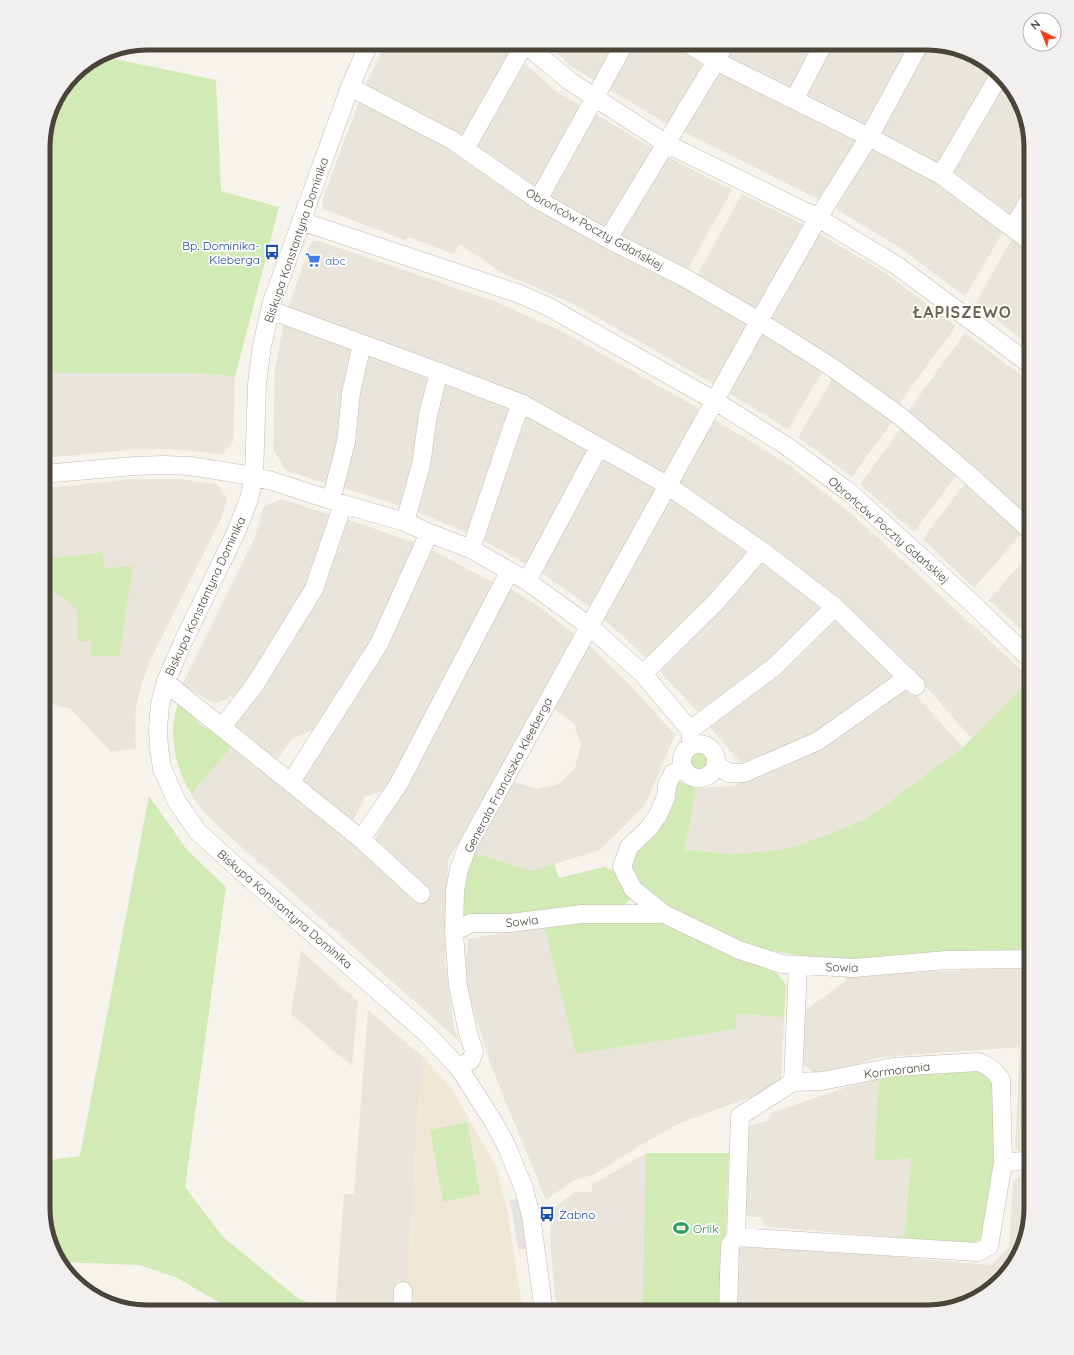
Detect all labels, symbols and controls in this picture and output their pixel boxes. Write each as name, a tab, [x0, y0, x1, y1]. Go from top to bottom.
north arrow	[1022, 12, 1062, 52]
text: N	[1027, 17, 1043, 33]
street label: Biskupa Konstantyna Dominika	[261, 155, 331, 325]
street label: Obrońców Poczty Gdańskiej	[523, 185, 667, 273]
place label: Bp. Dominika- Kleberga	[182, 238, 260, 267]
bus stop icon: Bp. Dominika- Kleberga	[263, 243, 281, 261]
supermarket icon: abc	[304, 251, 322, 269]
place label: abc	[325, 253, 346, 268]
district label: ŁAPISZEWO	[912, 302, 1012, 322]
street label: Obrońców Poczty Gdańskiej	[825, 473, 953, 587]
street label: Biskupa Konstantyna Dominika	[161, 514, 249, 678]
street label: Generała Franciszka Kleeberga	[461, 695, 555, 855]
street label: Biskupa Konstantyna Dominika	[214, 846, 356, 972]
street label: Sowia	[505, 912, 539, 930]
street label: Sowia	[825, 959, 859, 975]
street label: Kormorania	[863, 1059, 931, 1081]
bus stop icon: Żabno	[538, 1205, 556, 1223]
place label: Żabno	[559, 1207, 595, 1222]
sports icon: Orlik	[672, 1219, 690, 1237]
place label: Orlik	[693, 1221, 719, 1236]

